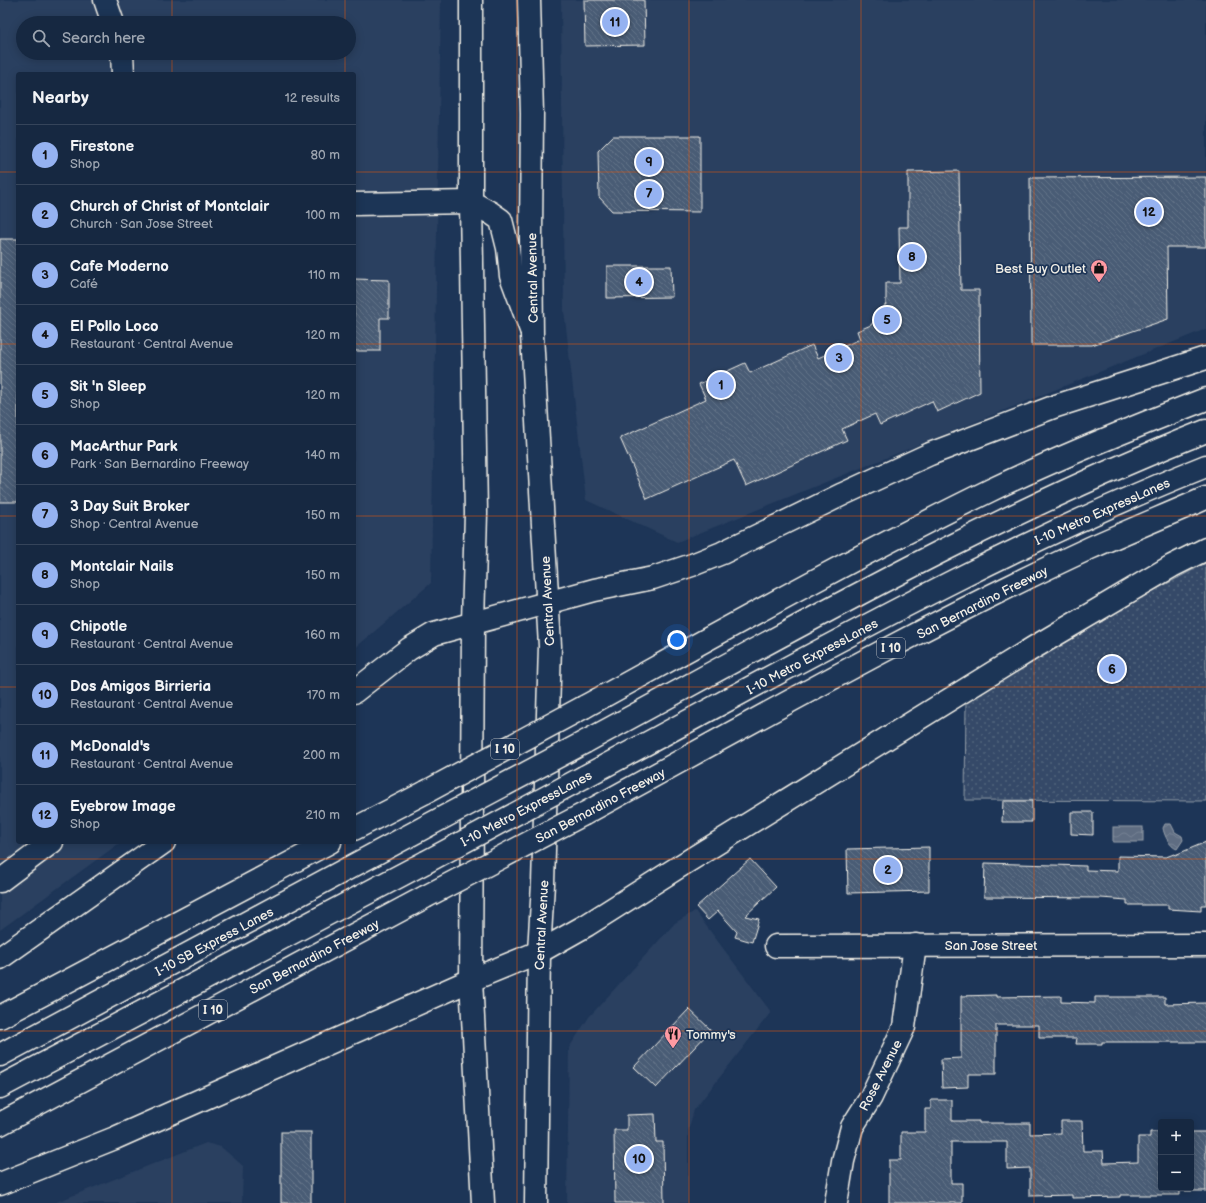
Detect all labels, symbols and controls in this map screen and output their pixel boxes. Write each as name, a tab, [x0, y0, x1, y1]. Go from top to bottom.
pin: 11	[602, 7, 628, 37]
search box	[16, 16, 356, 60]
icon: search	[30, 27, 52, 49]
text: Search here	[62, 29, 145, 48]
text: Nearby	[32, 88, 89, 108]
text: 12 results	[285, 90, 340, 106]
text: Firestone	[70, 137, 134, 156]
text: 1	[42, 147, 48, 163]
text: 80 m	[311, 147, 340, 163]
pin: 9	[636, 147, 662, 177]
text: Shop	[70, 156, 100, 172]
pin: 7	[636, 179, 662, 209]
text: Church of Christ of Montclair	[70, 197, 269, 216]
pin: 12	[1136, 197, 1162, 227]
text: 2	[41, 207, 49, 223]
text: 100 m	[305, 207, 340, 223]
text: Church · San Jose Street	[70, 216, 213, 232]
street label: Central Avenue	[524, 233, 542, 323]
pin: 8	[899, 242, 925, 272]
text: Cafe Moderno	[70, 257, 169, 276]
shop icon: Best Buy Outlet	[1089, 258, 1109, 283]
place label: Best Buy Outlet	[995, 261, 1086, 277]
text: 3	[41, 267, 49, 283]
text: 110 m	[308, 267, 340, 283]
pin: 4	[626, 267, 652, 297]
text: Café	[70, 276, 98, 292]
pin: 5	[874, 305, 900, 335]
text: El Pollo Loco	[70, 317, 159, 336]
text: 4	[41, 327, 49, 343]
text: 120 m	[305, 327, 340, 343]
text: Restaurant · Central Avenue	[70, 336, 233, 352]
pin: 3	[826, 343, 852, 373]
pin: 1	[708, 370, 734, 400]
text: Sit 'n Sleep	[70, 377, 146, 396]
text: 5	[41, 387, 49, 403]
text: 120 m	[305, 387, 340, 403]
text: Shop	[70, 396, 100, 412]
text: MacArthur Park	[70, 437, 178, 456]
text: 6	[41, 447, 49, 463]
text: 140 m	[305, 447, 340, 463]
text: Park · San Bernardino Freeway	[70, 456, 249, 472]
street label: I-10 Metro ExpressLanes	[1032, 475, 1173, 549]
text: 3 Day Suit Broker	[70, 497, 190, 516]
text: 7	[41, 507, 49, 523]
text: 150 m	[306, 507, 340, 523]
text: Shop · Central Avenue	[70, 516, 199, 532]
street label: Central Avenue	[538, 555, 558, 646]
text: Montclair Nails	[70, 557, 174, 576]
street label: San Bernardino Freeway	[914, 563, 1051, 643]
text: 8	[41, 567, 49, 583]
text: 150 m	[306, 567, 340, 583]
text: Shop	[70, 576, 100, 592]
street label: I-10 Metro ExpressLanes	[744, 615, 881, 698]
text: Chipotle	[70, 617, 127, 636]
text: 9	[41, 627, 49, 643]
text: 160 m	[305, 627, 340, 643]
your location	[667, 630, 687, 650]
text: Restaurant · Central Avenue	[70, 636, 233, 652]
road number: I 10	[877, 638, 905, 658]
pin: 6	[1099, 654, 1125, 684]
text: Dos Amigos Birrieria	[70, 677, 211, 696]
text: 10	[38, 687, 52, 703]
text: 170 m	[307, 687, 340, 703]
text: Restaurant · Central Avenue	[70, 696, 233, 712]
text: McDonald's	[70, 737, 150, 756]
road number: I 10	[491, 739, 519, 759]
text: 11	[40, 747, 50, 763]
text: 200 m	[303, 747, 340, 763]
text: Restaurant · Central Avenue	[70, 756, 233, 772]
street label: San Bernardino Freeway	[533, 765, 668, 847]
street label: I-10 Metro ExpressLanes	[458, 767, 595, 850]
text: Eyebrow Image	[70, 797, 176, 816]
text: 12	[38, 807, 52, 823]
text: 210 m	[306, 807, 340, 823]
text: Shop	[70, 816, 100, 832]
pin: 2	[875, 855, 901, 885]
street label: Central Avenue	[532, 879, 552, 970]
street label: I-10 SB Express Lanes	[153, 904, 277, 980]
street label: San Bernardino Freeway	[247, 916, 382, 998]
street label: San Jose Street	[945, 938, 1037, 954]
road number: I 10	[199, 1000, 227, 1020]
restaurant icon: Tommy's	[663, 1024, 683, 1049]
place label: Tommy's	[686, 1027, 736, 1043]
street label: Rose Avenue	[856, 1037, 906, 1114]
map controls	[1158, 1119, 1194, 1191]
button: +	[1158, 1119, 1194, 1155]
pin: 10	[626, 1144, 652, 1174]
button: −	[1158, 1155, 1194, 1191]

